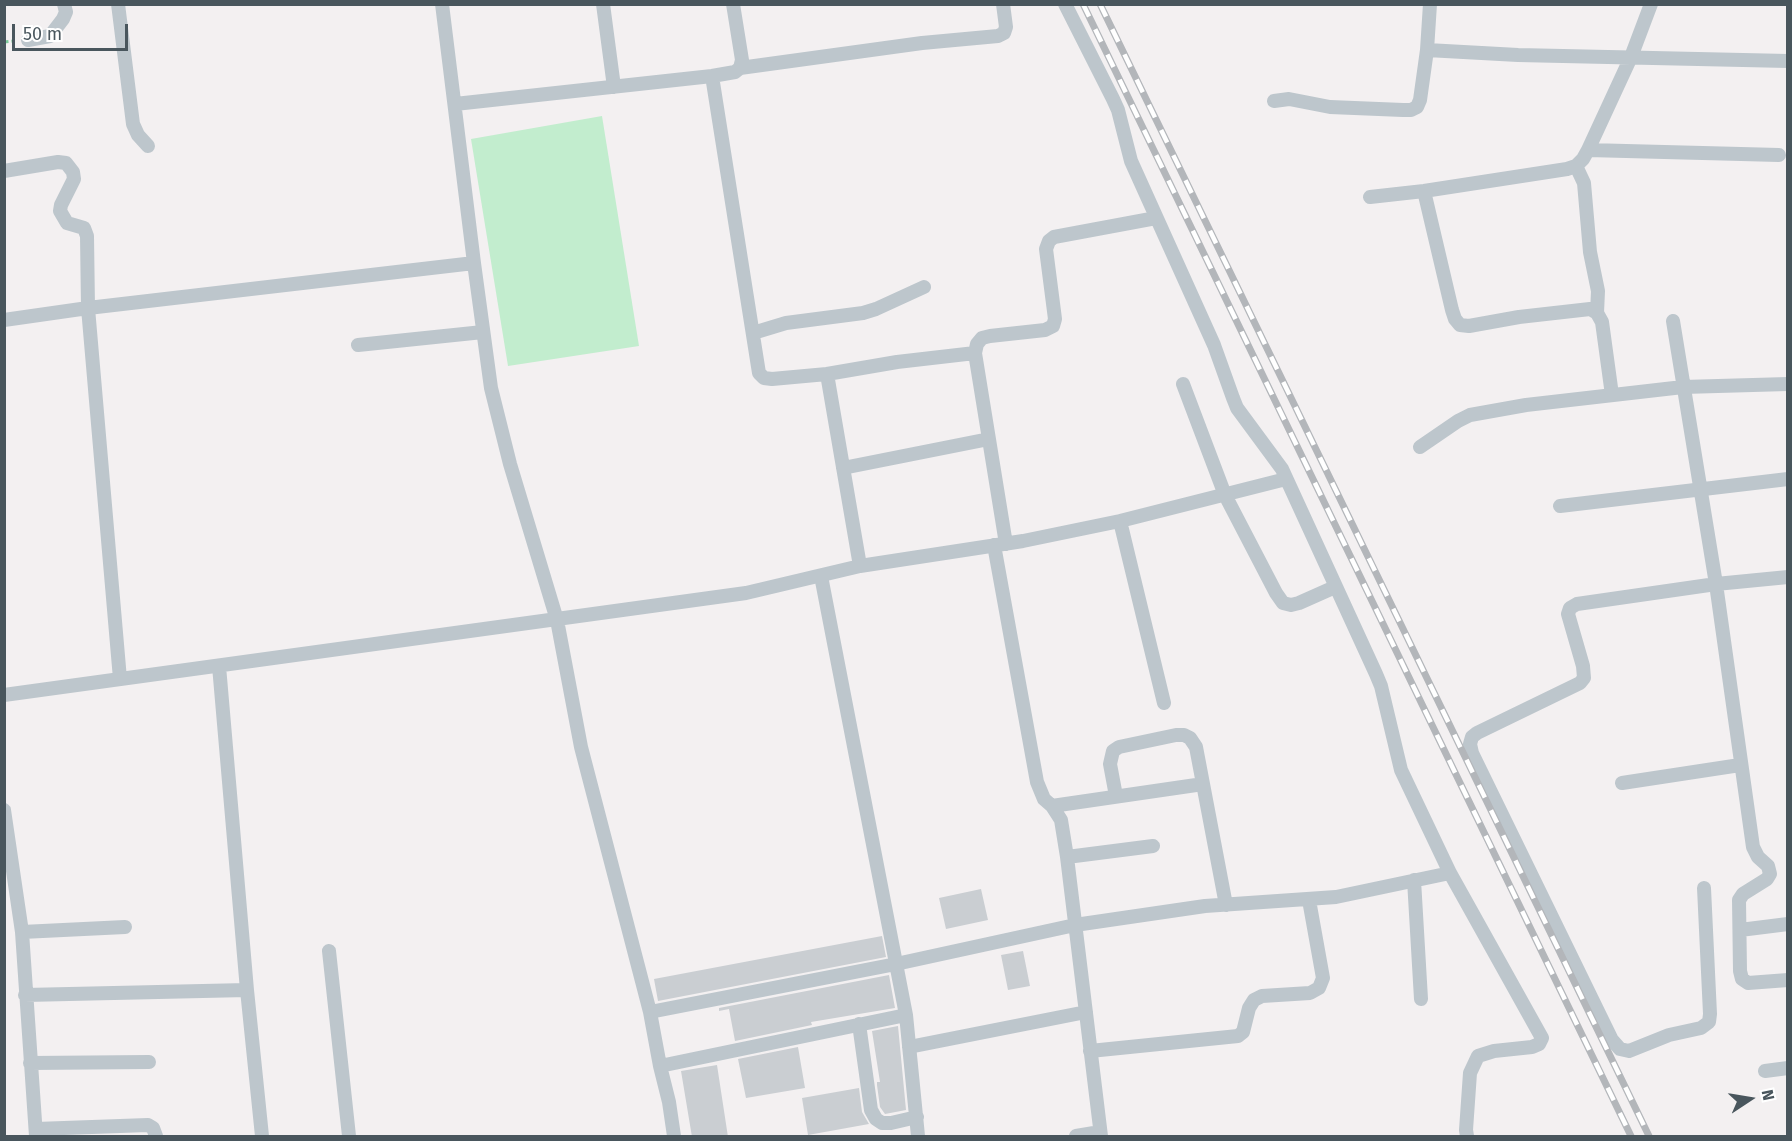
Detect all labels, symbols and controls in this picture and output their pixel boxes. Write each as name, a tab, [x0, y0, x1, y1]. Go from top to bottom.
scale bar	[15, 12, 130, 50]
text: 50 m	[23, 23, 62, 45]
north arrow	[1720, 1069, 1780, 1129]
text: N	[1758, 1088, 1778, 1102]

